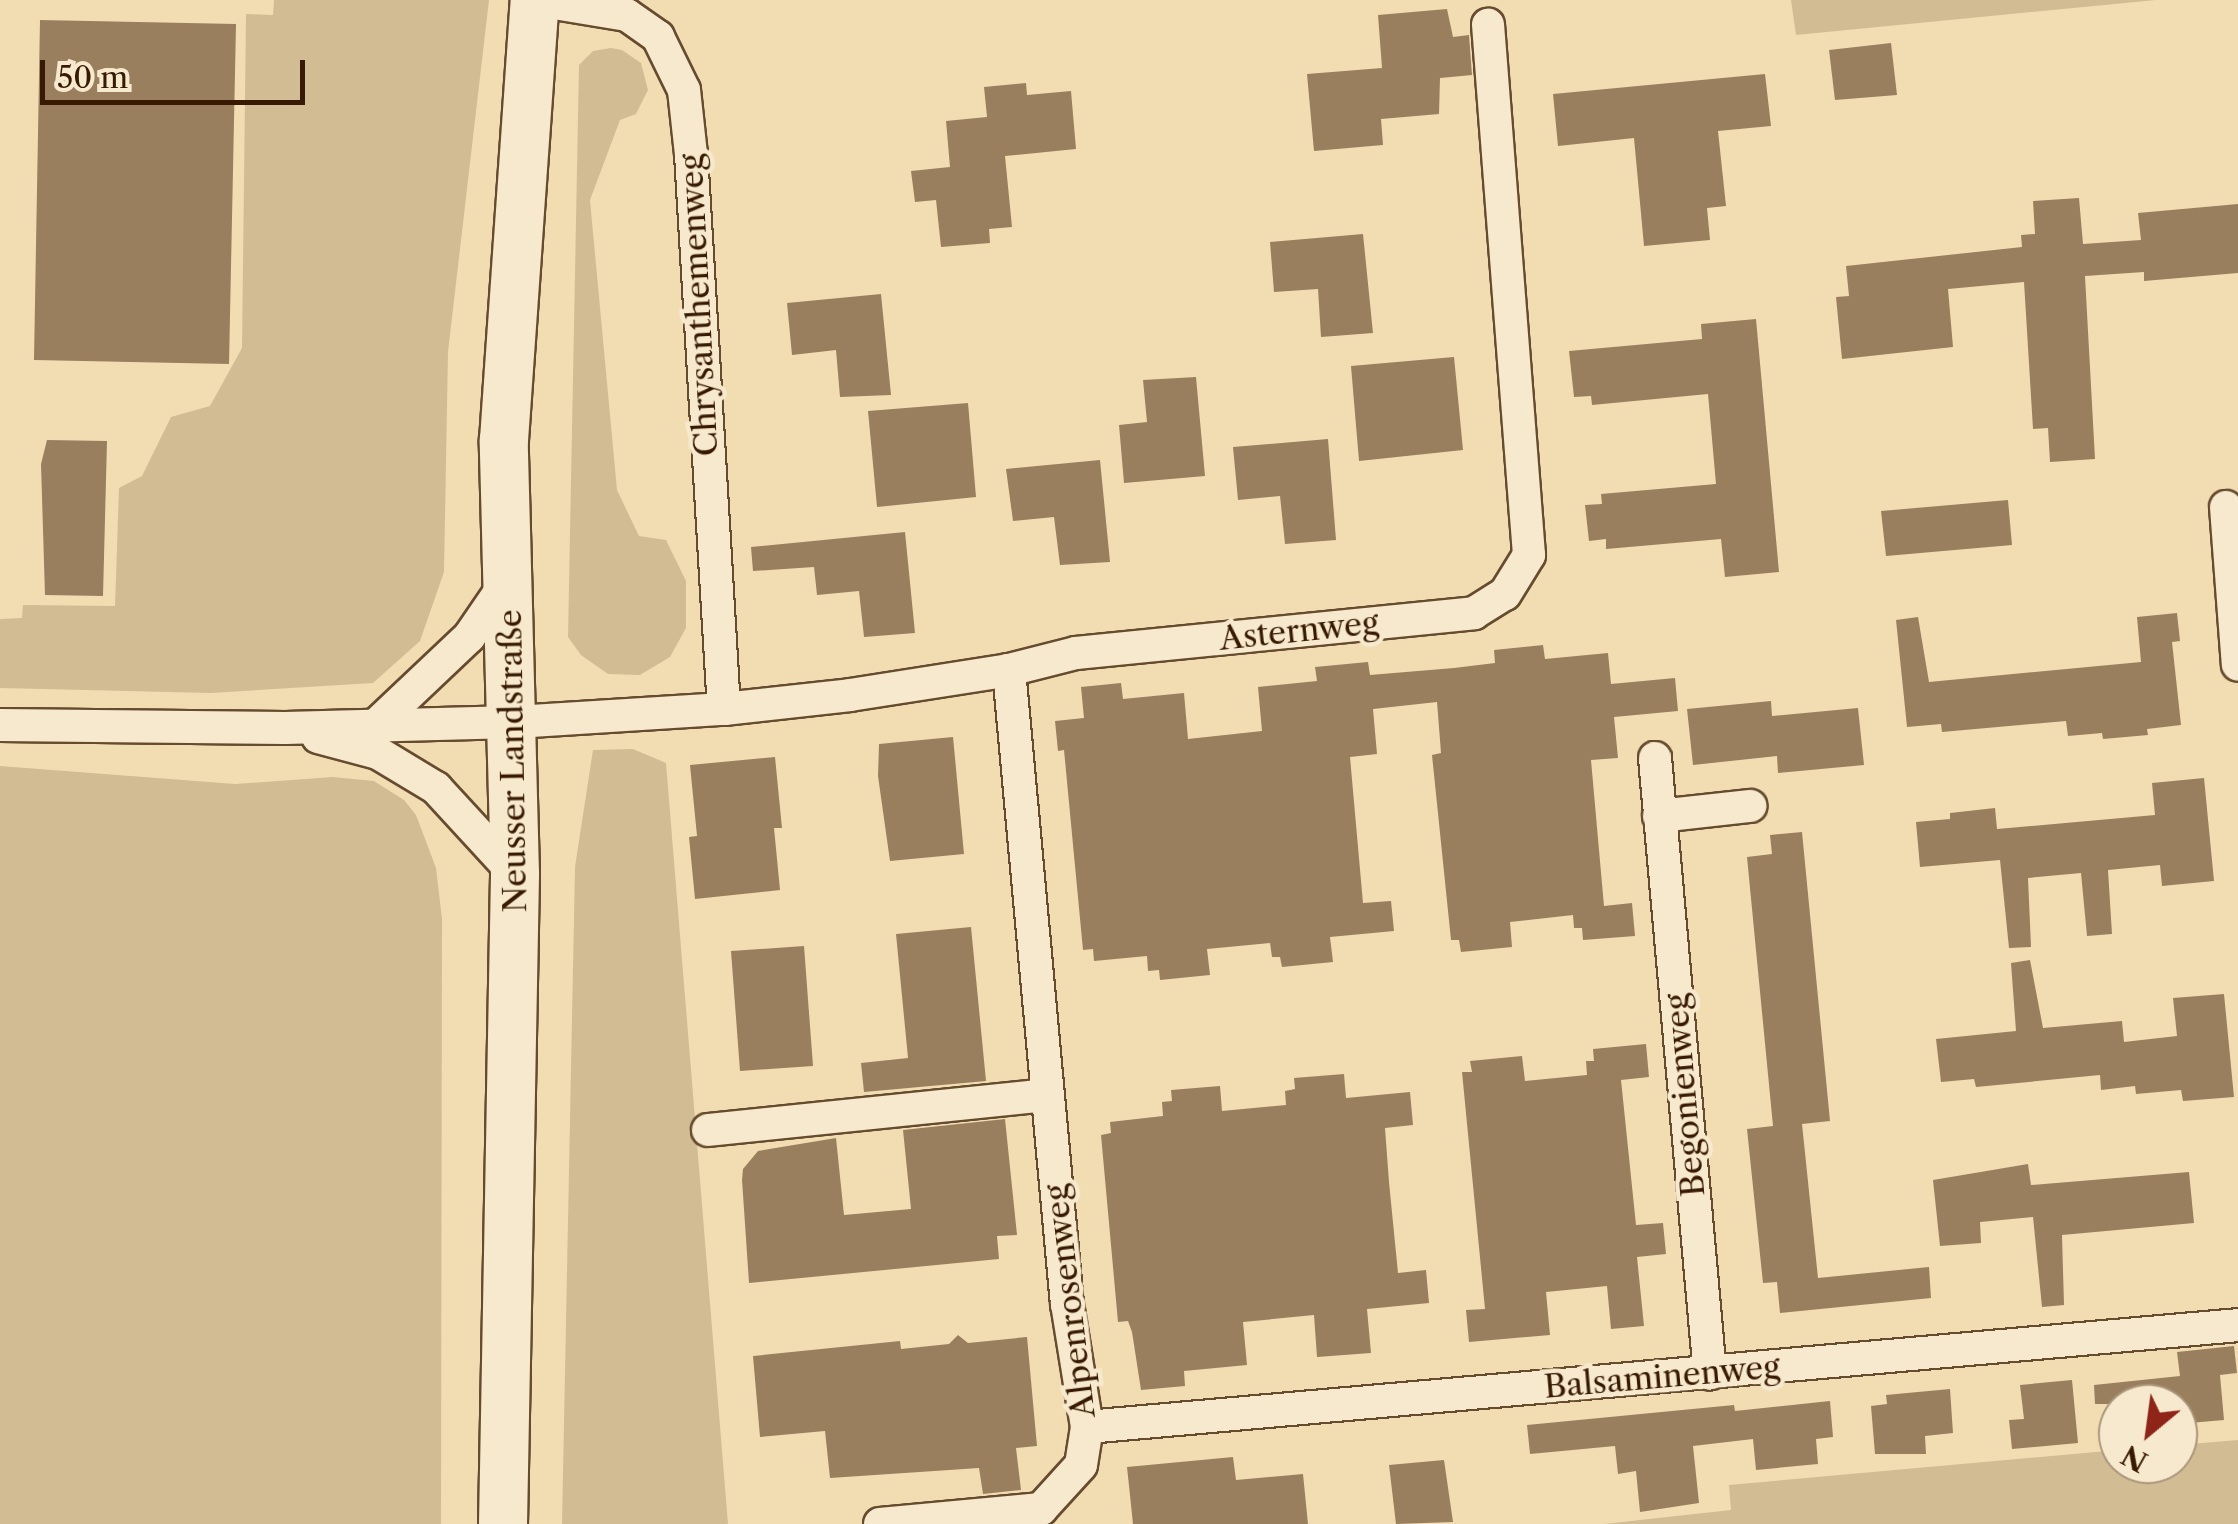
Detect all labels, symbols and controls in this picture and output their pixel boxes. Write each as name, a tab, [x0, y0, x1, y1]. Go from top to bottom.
scale bar	[45, 40, 310, 102]
text: 50 m	[57, 59, 128, 96]
street label: Chrysanthemenweg	[672, 153, 726, 457]
street label: Asternweg	[1218, 604, 1380, 658]
street label: Neusser Landstraße	[491, 609, 535, 913]
street label: Begonienweg	[1657, 992, 1713, 1198]
street label: Alpenrosenweg	[1037, 1182, 1103, 1420]
street label: Balsaminenweg	[1542, 1348, 1782, 1406]
north arrow	[2098, 1384, 2198, 1484]
text: N	[2116, 1438, 2153, 1479]

